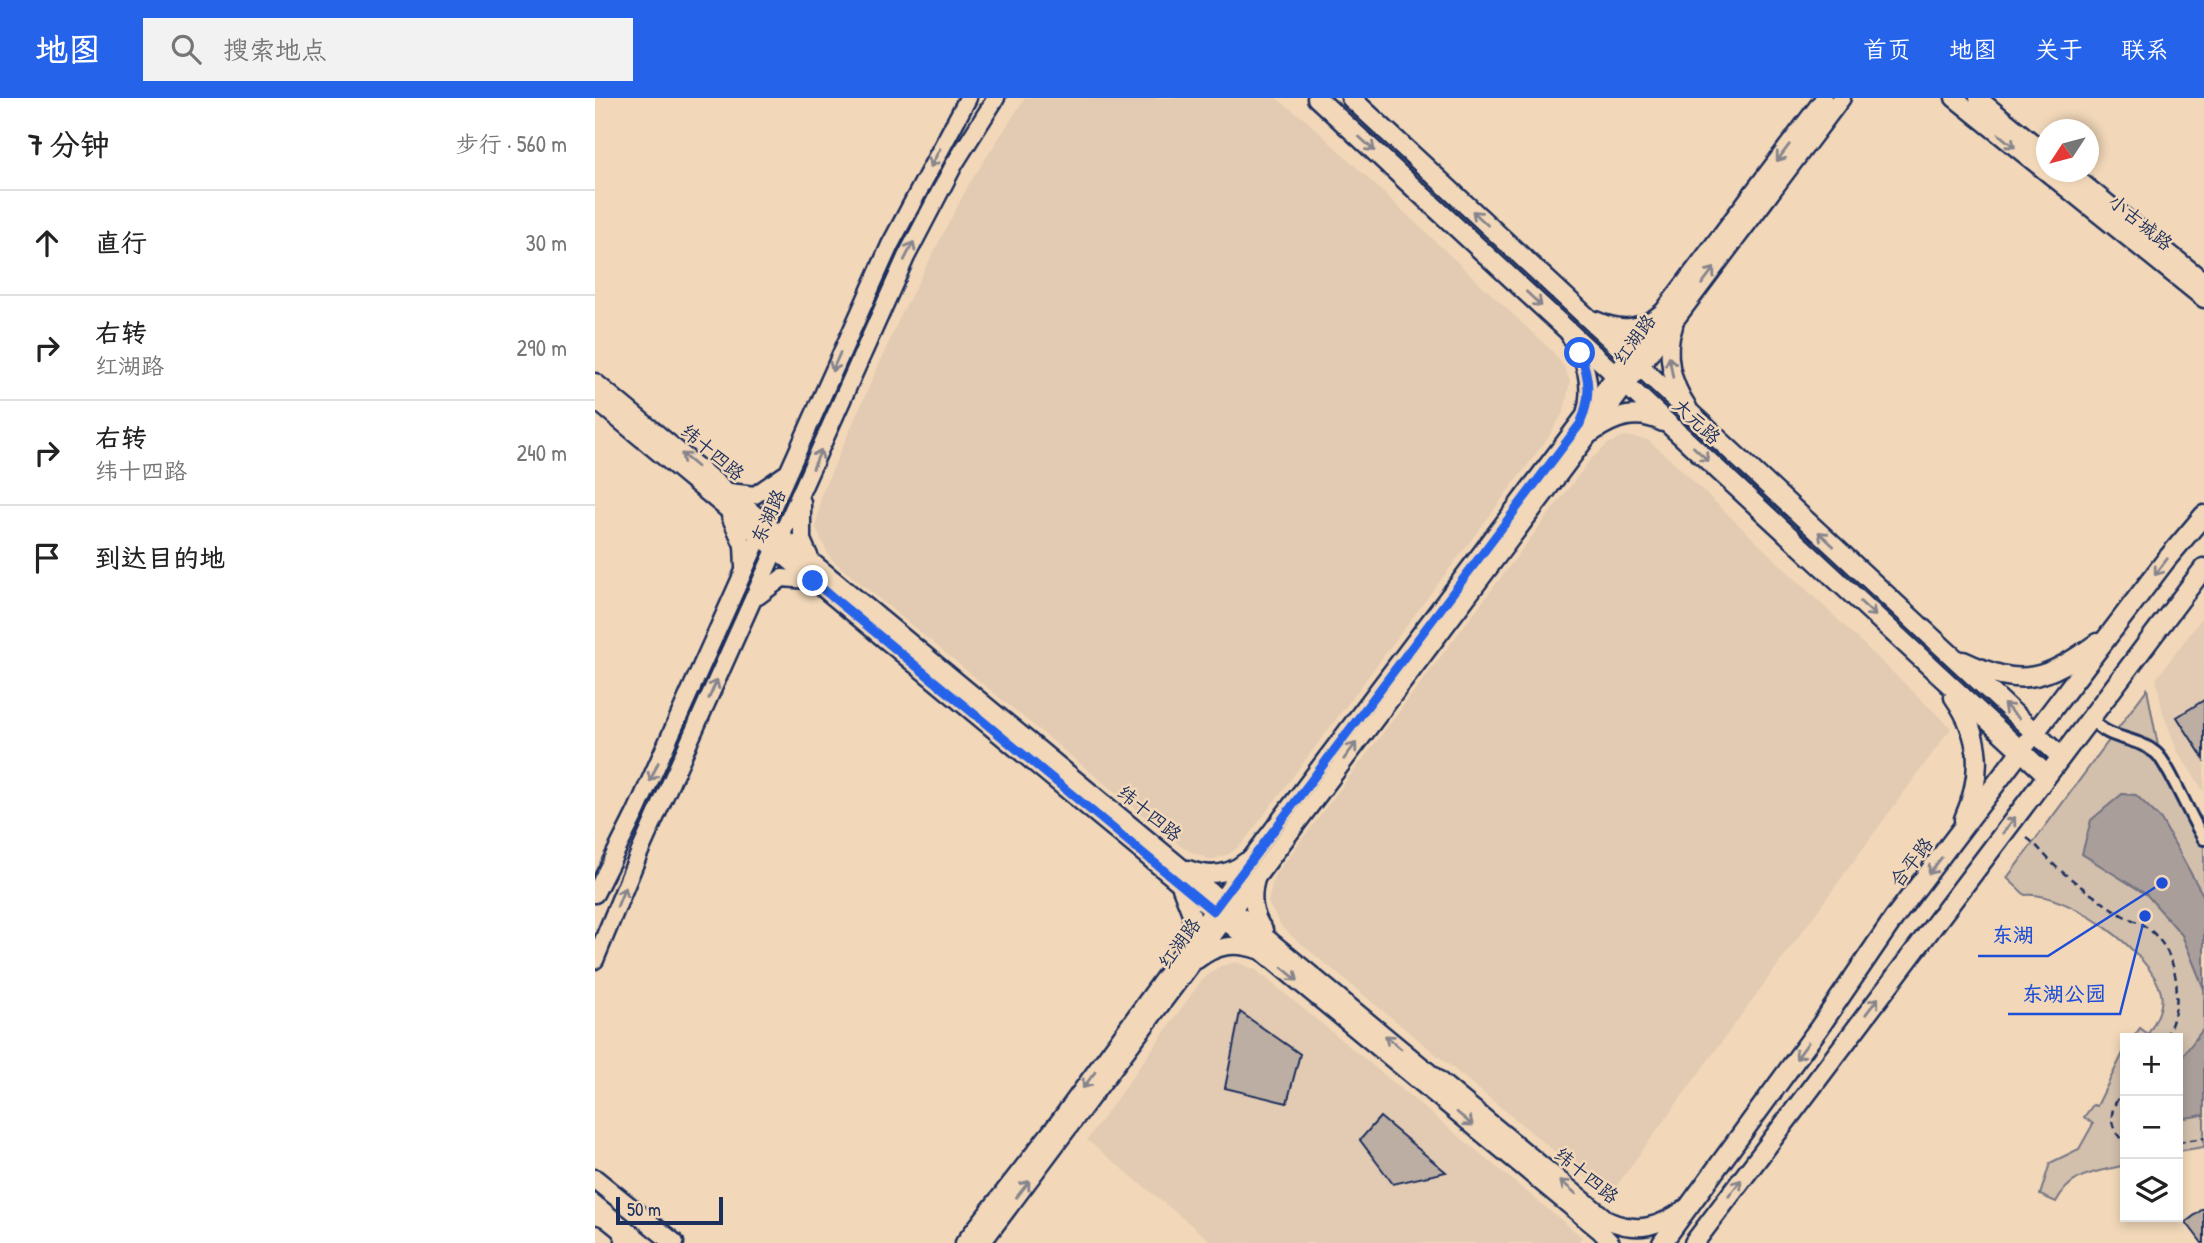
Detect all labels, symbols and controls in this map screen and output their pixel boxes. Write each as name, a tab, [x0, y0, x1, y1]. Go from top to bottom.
search box	[143, 18, 633, 81]
text: 地图	[35, 27, 101, 71]
icon: search	[167, 30, 205, 68]
text: 搜索地点	[223, 32, 327, 67]
text: 首页	[1863, 33, 1911, 65]
text: 地图	[1949, 33, 1997, 65]
text: 关于	[2035, 33, 2083, 65]
text: 联系	[2121, 33, 2169, 65]
north arrow	[2036, 119, 2099, 182]
text: 7 分钟	[28, 124, 110, 164]
text: 步行 · 560 m	[456, 128, 567, 159]
one-way arrow	[1998, 133, 2016, 149]
one-way arrow	[1358, 136, 1375, 153]
one-way arrow	[1776, 143, 1791, 162]
one-way arrow	[928, 147, 942, 168]
street label: 小古城路	[2103, 188, 2179, 256]
one-way arrow	[1472, 209, 1489, 226]
icon: ahead	[28, 224, 66, 262]
text: 直行	[95, 225, 147, 260]
text: 30 m	[525, 227, 567, 258]
one-way arrow	[902, 241, 916, 262]
one-way arrow	[1700, 267, 1715, 286]
one-way arrow	[1525, 291, 1543, 307]
street label: 红湖路	[1607, 308, 1661, 370]
text: 右转	[95, 315, 147, 350]
icon: right	[28, 329, 66, 367]
text: 290 m	[517, 332, 567, 363]
route start	[1564, 337, 1595, 368]
text: 红湖路	[95, 350, 164, 381]
one-way arrow	[829, 351, 842, 373]
one-way arrow	[1664, 356, 1677, 379]
street label: 大元路	[1667, 392, 1727, 450]
street label: 纬十四路	[676, 418, 750, 486]
text: 右转	[95, 420, 147, 455]
icon: right	[28, 434, 66, 472]
text: 240 m	[516, 437, 567, 468]
one-way arrow	[1692, 446, 1710, 462]
one-way arrow	[811, 449, 824, 470]
one-way arrow	[681, 452, 699, 468]
text: 纬十四路	[95, 455, 187, 486]
street label: 东湖路	[745, 485, 791, 547]
one-way arrow	[1817, 531, 1835, 547]
icon: arrive	[28, 539, 66, 577]
text: 到达目的地	[95, 540, 225, 575]
one-way arrow	[2153, 557, 2168, 576]
route end	[797, 565, 828, 596]
one-way arrow	[1859, 600, 1876, 617]
one-way arrow	[707, 679, 720, 700]
one-way arrow	[2002, 703, 2020, 719]
one-way arrow	[1342, 743, 1357, 761]
one-way arrow	[647, 761, 660, 782]
street label: 纬十四路	[1112, 779, 1188, 847]
one-way arrow	[2002, 816, 2017, 835]
street label: 合平路	[1883, 832, 1939, 892]
one-way arrow	[1927, 856, 1942, 874]
one-way arrow	[616, 887, 629, 908]
street label: 红湖路	[1152, 912, 1206, 974]
callout: 东湖	[1978, 914, 2048, 956]
text: 东湖	[1992, 920, 2034, 949]
one-way arrow	[1281, 966, 1299, 982]
callout: 东湖公园	[2008, 972, 2120, 1014]
text: 东湖公园	[2022, 979, 2106, 1008]
one-way arrow	[1864, 998, 1879, 1016]
map controls	[2120, 1033, 2183, 1222]
button: +	[2120, 1033, 2183, 1096]
one-way arrow	[1385, 1034, 1403, 1050]
one-way arrow	[1795, 1041, 1809, 1060]
one-way arrow	[1082, 1070, 1096, 1089]
button: −	[2120, 1096, 2183, 1159]
one-way arrow	[1456, 1111, 1474, 1127]
street label: 纬十四路	[1549, 1141, 1625, 1209]
button: layers	[2120, 1159, 2183, 1222]
one-way arrow	[1560, 1179, 1578, 1195]
one-way arrow	[1016, 1180, 1031, 1199]
one-way arrow	[1728, 1180, 1743, 1198]
scale bar	[616, 1194, 723, 1226]
text: 50 m	[627, 1196, 661, 1222]

